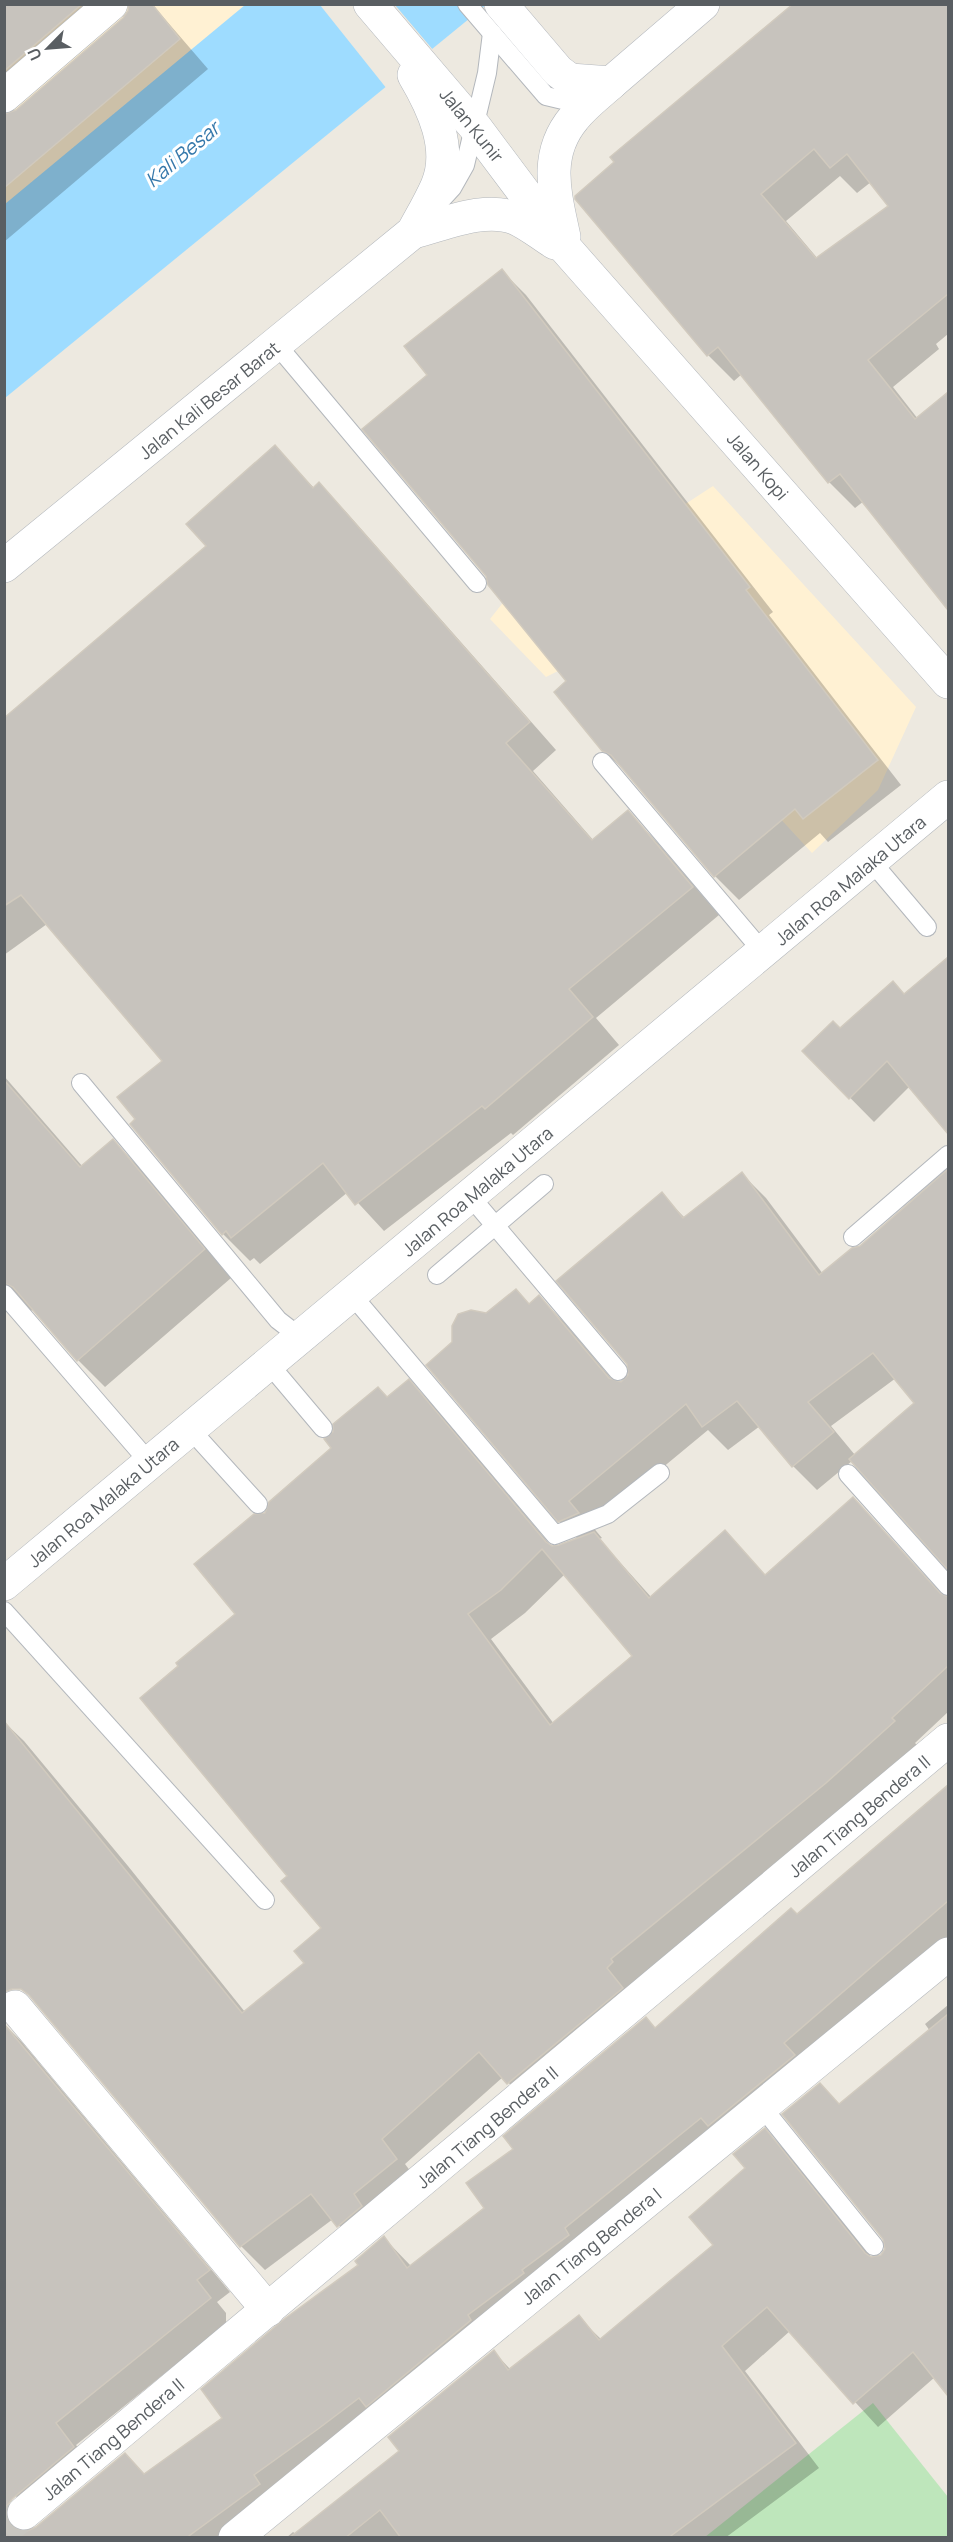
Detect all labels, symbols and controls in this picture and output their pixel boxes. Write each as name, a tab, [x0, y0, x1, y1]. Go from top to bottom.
north arrow	[18, 18, 78, 78]
text: U	[22, 44, 47, 64]
street label: Jalan Kunir	[435, 83, 510, 168]
water label: Kali Besar	[139, 113, 227, 193]
street label: Jalan Kali Besar Barat	[133, 336, 285, 464]
street label: Jalan Kopi	[722, 427, 794, 505]
street label: Jalan Roa Malaka Utara	[769, 810, 931, 950]
street label: Jalan Roa Malaka Utara	[396, 1121, 558, 1261]
street label: Jalan Roa Malaka Utara	[22, 1432, 184, 1572]
street label: Jalan Tiang Bendera II	[783, 1750, 935, 1882]
street label: Jalan Tiang Bendera II	[411, 2061, 563, 2193]
street label: Jalan Tiang Bendera I	[516, 2182, 666, 2310]
street label: Jalan Tiang Bendera II	[37, 2373, 189, 2505]

